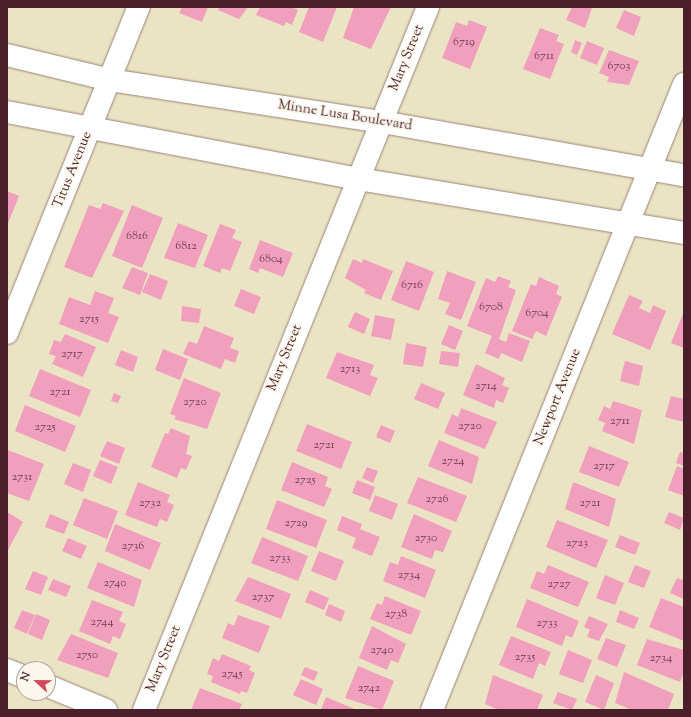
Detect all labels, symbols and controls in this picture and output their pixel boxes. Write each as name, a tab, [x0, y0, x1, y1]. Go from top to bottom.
street label: Mary Street	[386, 22, 428, 94]
house number: 6719	[453, 36, 475, 50]
house number: 6711	[534, 50, 554, 64]
house number: 6703	[608, 60, 630, 74]
street label: Minne Lusa Boulevard	[277, 97, 413, 135]
street label: Titus Avenue	[50, 129, 96, 211]
house number: 6816	[126, 230, 148, 244]
house number: 6812	[175, 240, 197, 254]
house number: 6804	[259, 253, 283, 267]
house number: 6716	[401, 279, 423, 293]
house number: 6708	[479, 301, 503, 315]
house number: 6704	[525, 307, 549, 321]
house number: 2715	[79, 313, 99, 327]
street label: Mary Street	[264, 322, 306, 394]
street label: Newport Avenue	[531, 346, 585, 448]
house number: 2717	[61, 348, 83, 362]
house number: 2713	[340, 363, 360, 377]
house number: 2714	[475, 380, 497, 394]
house number: 2721	[49, 386, 71, 400]
house number: 2720	[183, 396, 207, 410]
house number: 2711	[610, 415, 630, 429]
house number: 2720	[458, 420, 482, 434]
house number: 2725	[34, 421, 56, 435]
house number: 2721	[313, 439, 335, 453]
house number: 2724	[441, 455, 465, 469]
house number: 2717	[593, 460, 615, 474]
house number: 2731	[12, 471, 32, 485]
house number: 2725	[294, 474, 316, 488]
house number: 2726	[425, 493, 449, 507]
house number: 2732	[139, 497, 161, 511]
house number: 2721	[579, 497, 601, 511]
house number: 2729	[285, 517, 307, 531]
house number: 2730	[415, 532, 437, 546]
house number: 2723	[566, 537, 588, 551]
house number: 2736	[122, 540, 144, 554]
house number: 2733	[269, 552, 291, 566]
house number: 2734	[398, 569, 420, 583]
house number: 2740	[103, 577, 127, 591]
house number: 2727	[547, 578, 571, 592]
house number: 2737	[252, 591, 274, 605]
house number: 2738	[385, 608, 407, 622]
house number: 2744	[91, 616, 113, 630]
house number: 2733	[536, 617, 558, 631]
street label: Mary Street	[143, 623, 185, 695]
house number: 2740	[370, 644, 394, 658]
house number: 2750	[76, 649, 98, 663]
house number: 2735	[515, 651, 535, 665]
house number: 2734	[650, 652, 672, 666]
north arrow	[16, 661, 56, 701]
house number: 2745	[222, 668, 242, 682]
text: N	[17, 670, 35, 684]
house number: 2742	[358, 682, 380, 696]

